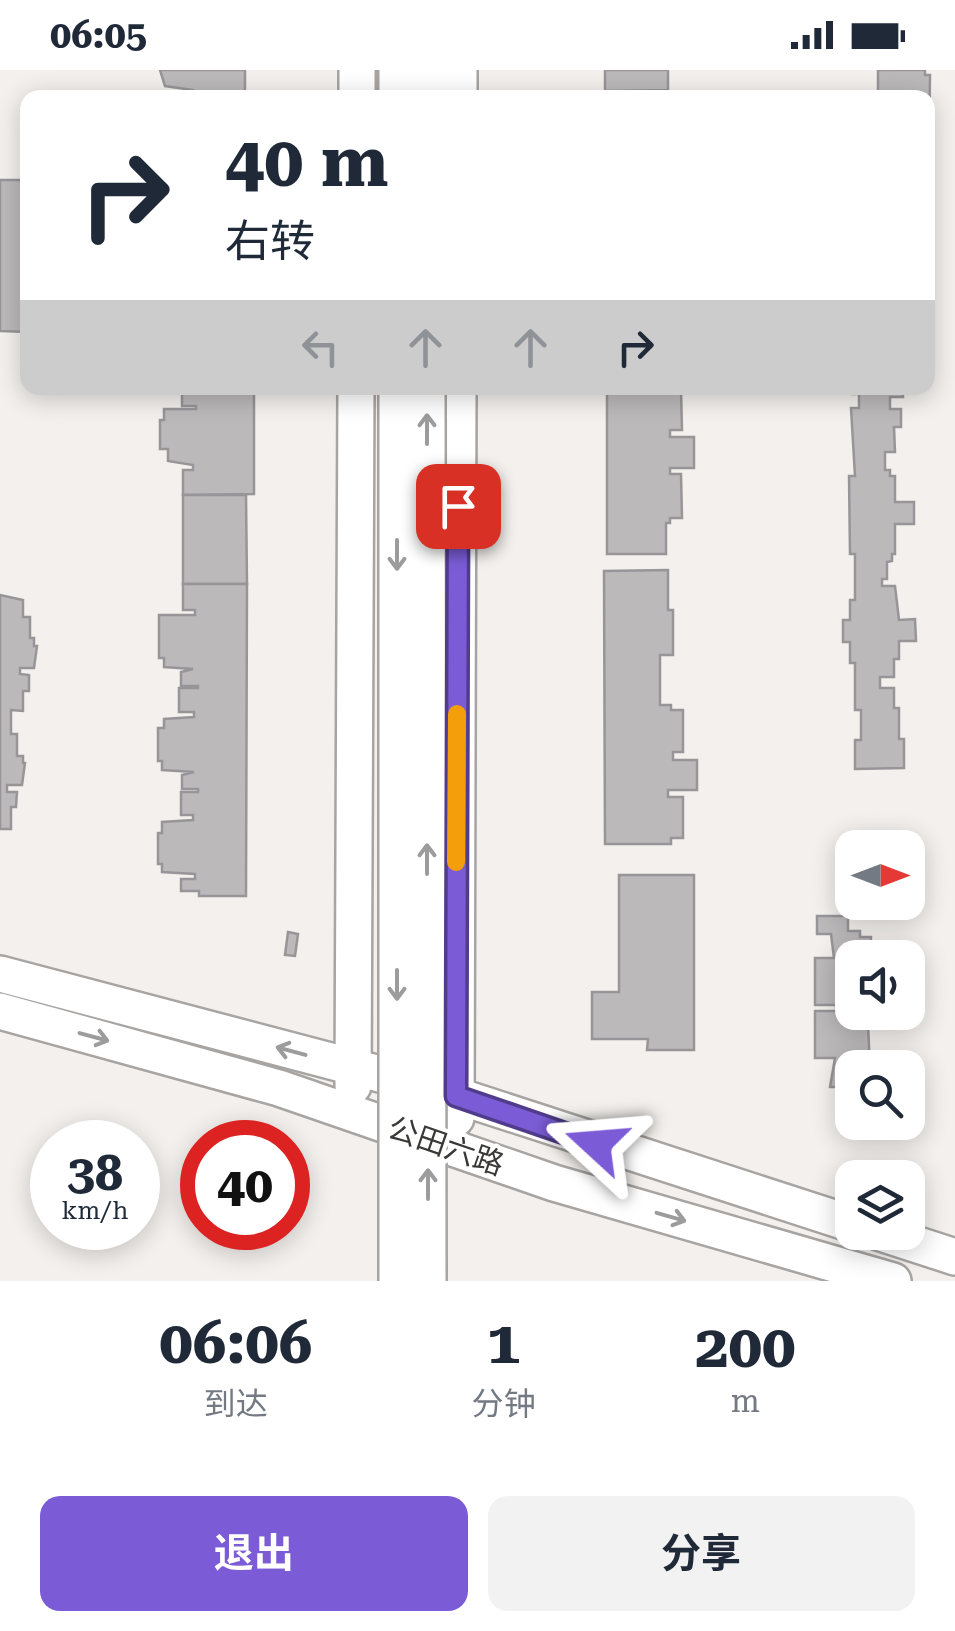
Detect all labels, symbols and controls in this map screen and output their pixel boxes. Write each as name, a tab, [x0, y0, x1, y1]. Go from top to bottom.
text: 06:05	[50, 13, 147, 57]
text: 40 m	[225, 121, 389, 203]
icon: right	[60, 130, 190, 260]
text: 右转	[225, 215, 315, 268]
icon: left	[293, 320, 348, 375]
icon: ahead	[398, 320, 453, 375]
icon: ahead	[503, 320, 558, 375]
icon: right	[608, 320, 663, 375]
one-way arrow	[418, 413, 436, 446]
pin	[416, 464, 501, 549]
icon: arrive	[431, 479, 486, 534]
one-way arrow	[388, 538, 406, 571]
north arrow	[835, 830, 925, 920]
map controls	[835, 830, 925, 1250]
one-way arrow	[418, 843, 436, 876]
button: sound	[835, 940, 925, 1030]
one-way arrow	[388, 968, 406, 1001]
one-way arrow	[78, 1028, 109, 1047]
one-way arrow	[276, 1041, 307, 1060]
button: search	[835, 1050, 925, 1140]
position arrow	[544, 1092, 648, 1196]
street label: 公田六路	[384, 1110, 508, 1182]
speed limit sign: 40	[180, 1120, 310, 1250]
text: 38	[67, 1144, 123, 1202]
button: layers	[835, 1160, 925, 1250]
one-way arrow	[418, 1168, 438, 1200]
text: km/h	[62, 1196, 128, 1225]
one-way arrow	[655, 1209, 686, 1227]
text: 06:06	[159, 1307, 312, 1378]
text: 1	[487, 1307, 520, 1378]
text: 200	[695, 1311, 796, 1382]
text: m	[731, 1382, 760, 1420]
text: 到达	[204, 1385, 268, 1423]
text: 分钟	[472, 1385, 536, 1423]
button: 退出	[40, 1496, 468, 1611]
button: 分享	[488, 1496, 915, 1611]

